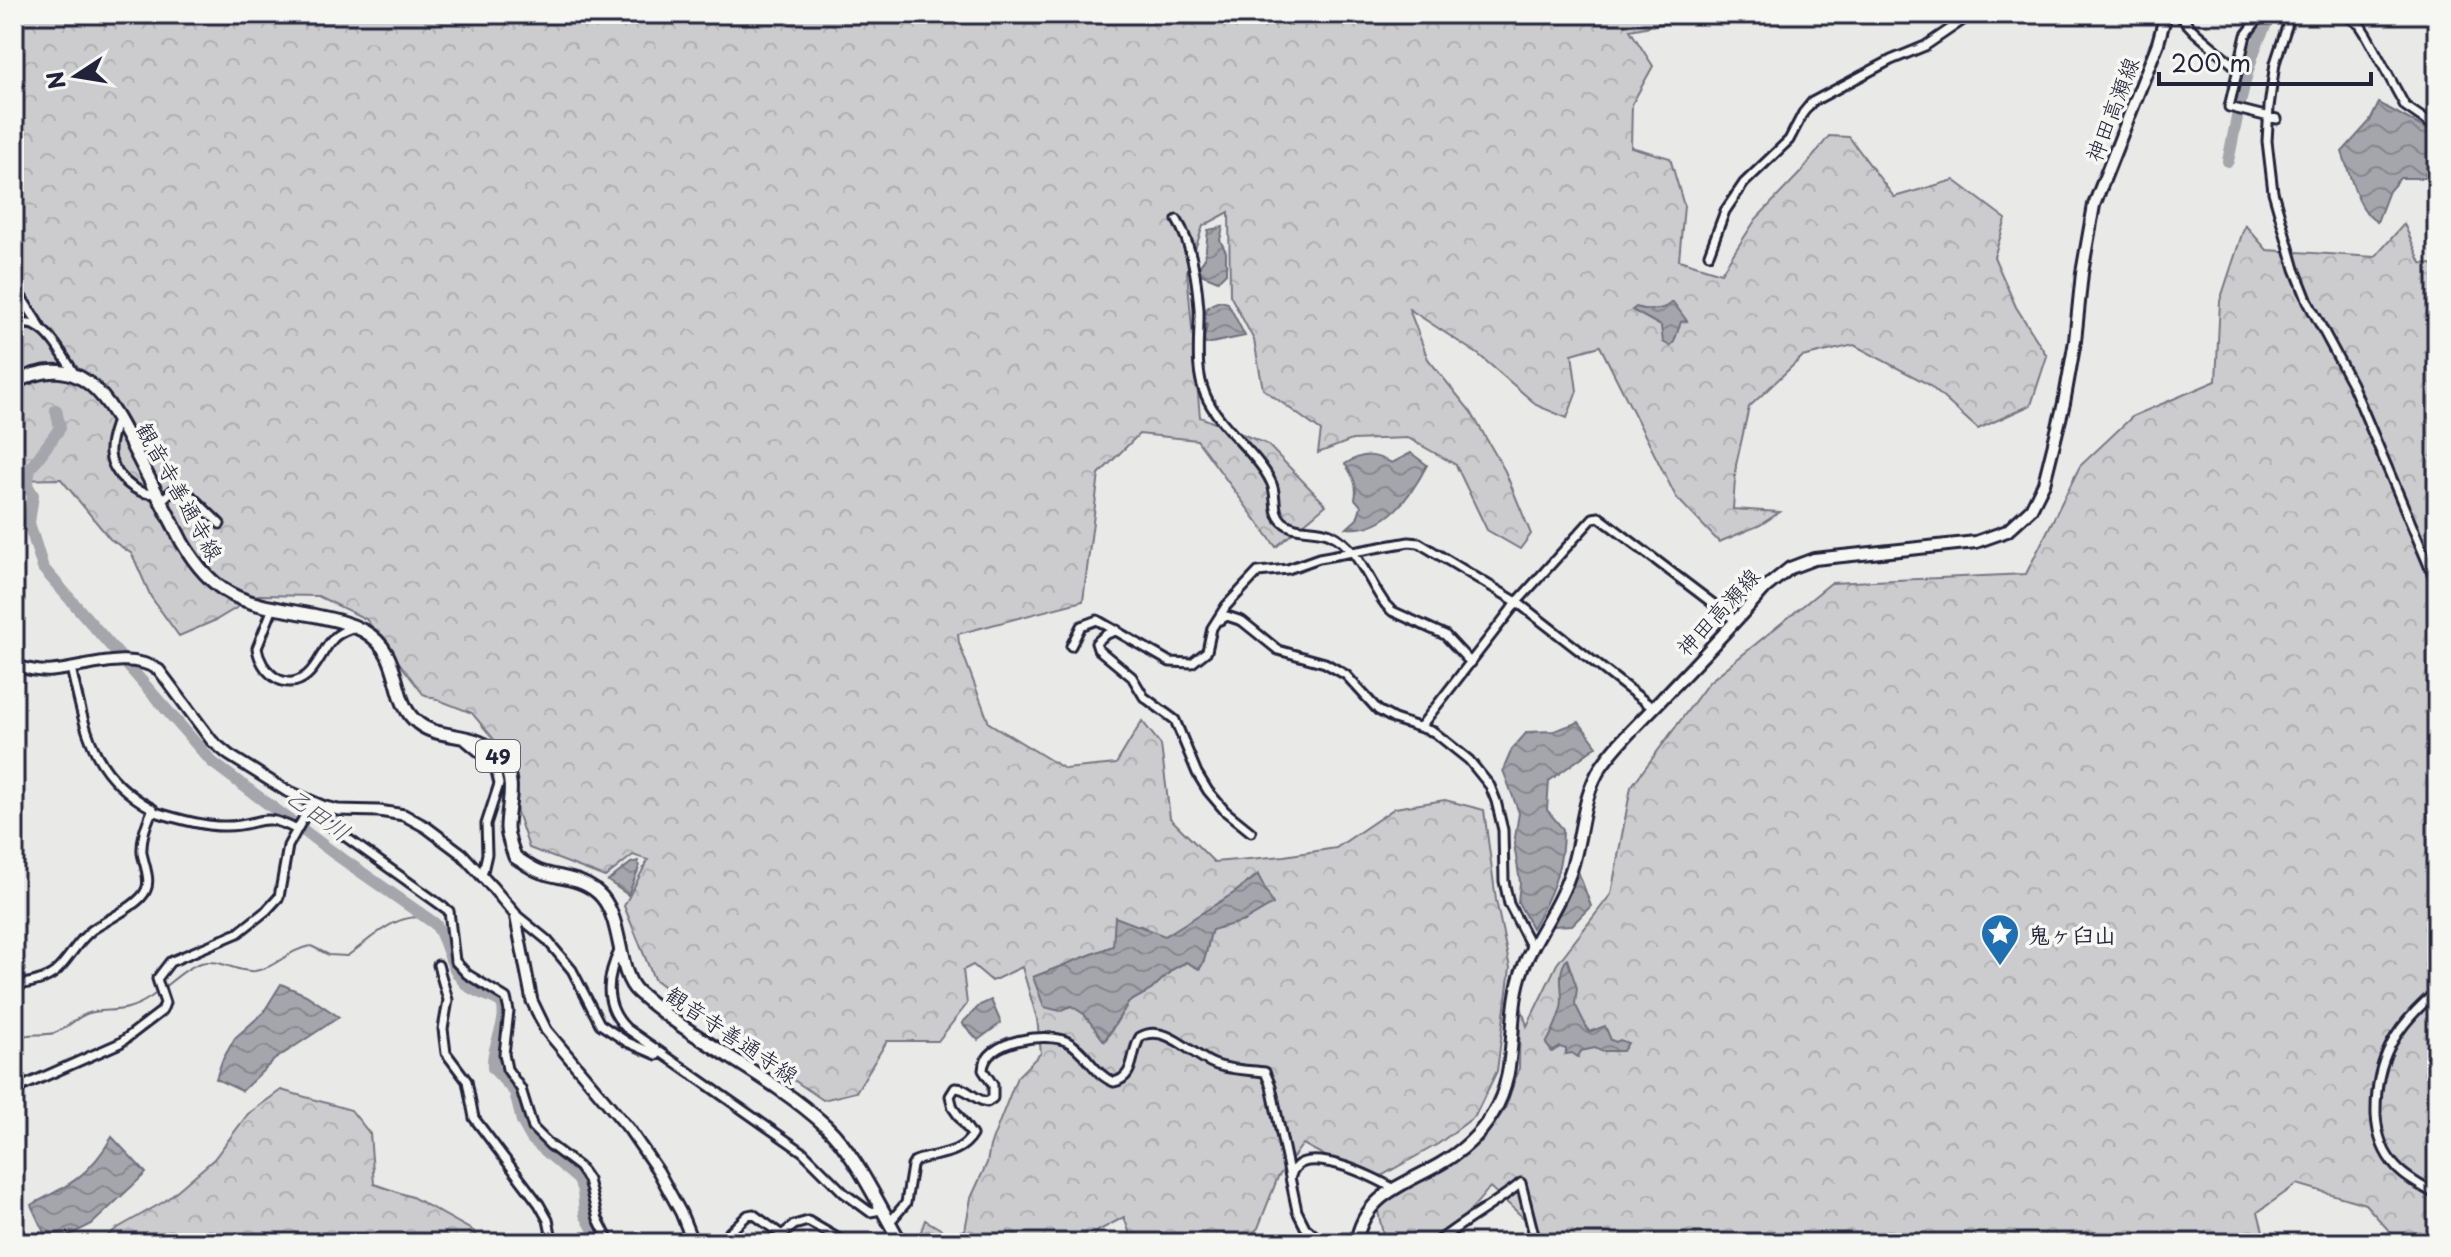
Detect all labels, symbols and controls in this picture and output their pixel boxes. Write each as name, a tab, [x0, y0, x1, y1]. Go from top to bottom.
north arrow	[36, 36, 116, 116]
scale bar	[2159, 36, 2371, 86]
text: 200 m	[2171, 44, 2251, 80]
street label: 神田高瀬線	[2076, 52, 2146, 166]
text: N	[37, 69, 73, 92]
street label: 観音寺善通寺線	[129, 416, 233, 566]
street label: 神田高瀬線	[1667, 560, 1767, 662]
road number: 49	[476, 740, 520, 772]
water label: 乙田川	[279, 777, 359, 849]
place icon: 鬼ヶ臼山	[1979, 912, 2021, 967]
place label: 鬼ヶ臼山	[2028, 917, 2116, 950]
street label: 観音寺善通寺線	[660, 977, 806, 1091]

